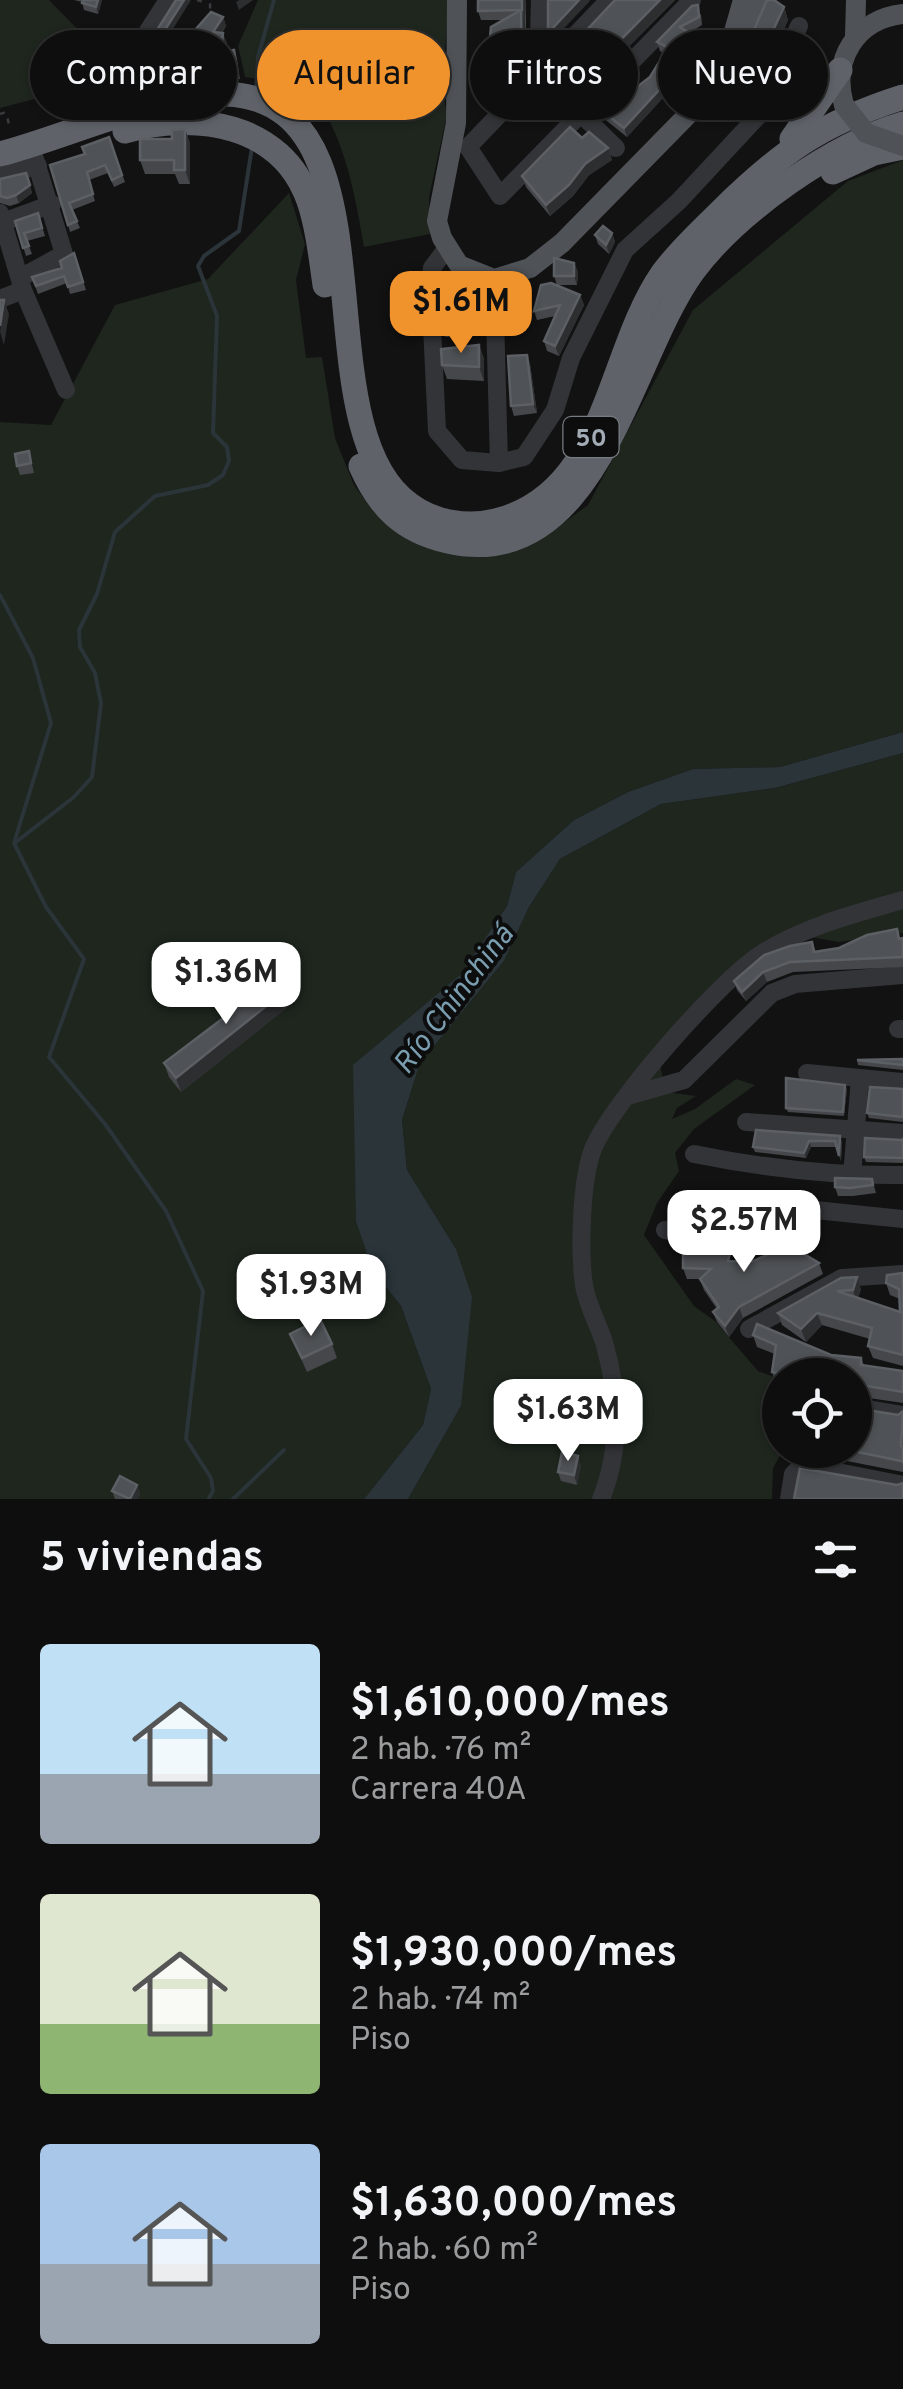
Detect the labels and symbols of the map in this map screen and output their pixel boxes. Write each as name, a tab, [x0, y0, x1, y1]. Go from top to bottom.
pin: $1.61M	[380, 271, 542, 356]
road number: 50	[564, 417, 618, 457]
water label: Río Chinchiná	[387, 916, 525, 1083]
pin: $1.36M	[145, 942, 307, 1027]
pin: $2.57M	[663, 1190, 825, 1275]
pin: $1.93M	[230, 1254, 392, 1339]
pin: $1.63M	[487, 1379, 649, 1464]

